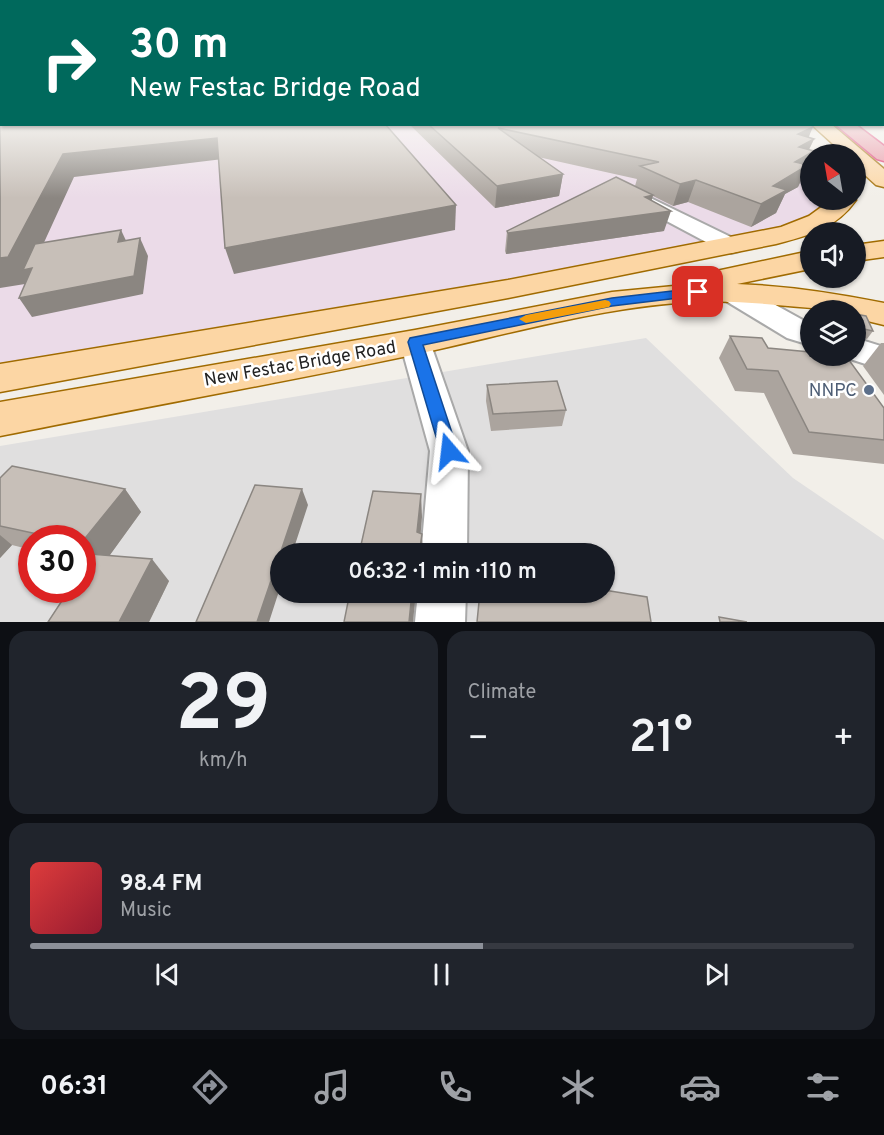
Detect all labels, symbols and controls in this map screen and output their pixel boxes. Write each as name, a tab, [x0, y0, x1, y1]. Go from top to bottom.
text: 30 m	[129, 20, 228, 73]
icon: right	[30, 24, 108, 102]
text: New Festac Bridge Road	[129, 72, 421, 106]
north arrow	[800, 144, 866, 210]
map controls	[800, 144, 866, 366]
button: sound	[800, 222, 866, 288]
pin	[672, 266, 723, 317]
icon: arrive	[681, 275, 714, 308]
button: layers	[800, 300, 866, 366]
street label: New Festac Bridge Road	[202, 336, 398, 393]
place label: NNPC	[809, 380, 857, 403]
marker: NNPC	[862, 383, 876, 397]
position arrow	[417, 419, 481, 483]
speed limit sign: 30	[18, 525, 96, 603]
text: 06:32 · 1 min · 110 m	[348, 559, 537, 586]
text: 29	[175, 659, 271, 758]
text: Climate	[468, 680, 536, 706]
text: 21°	[629, 711, 693, 768]
text: −	[468, 719, 489, 761]
text: +	[833, 719, 854, 761]
text: km/h	[199, 748, 248, 774]
text: 98.4 FM	[120, 871, 202, 898]
text: Music	[120, 898, 172, 924]
icon: previous	[151, 958, 184, 991]
icon: pause	[425, 958, 458, 991]
icon: next	[700, 958, 733, 991]
icon: directions	[189, 1066, 231, 1108]
icon: music	[311, 1066, 353, 1108]
icon: phone	[434, 1066, 476, 1108]
icon: climate	[557, 1066, 599, 1108]
icon: car	[679, 1066, 721, 1108]
icon: filters	[802, 1066, 844, 1108]
text: 06:31	[40, 1070, 108, 1104]

